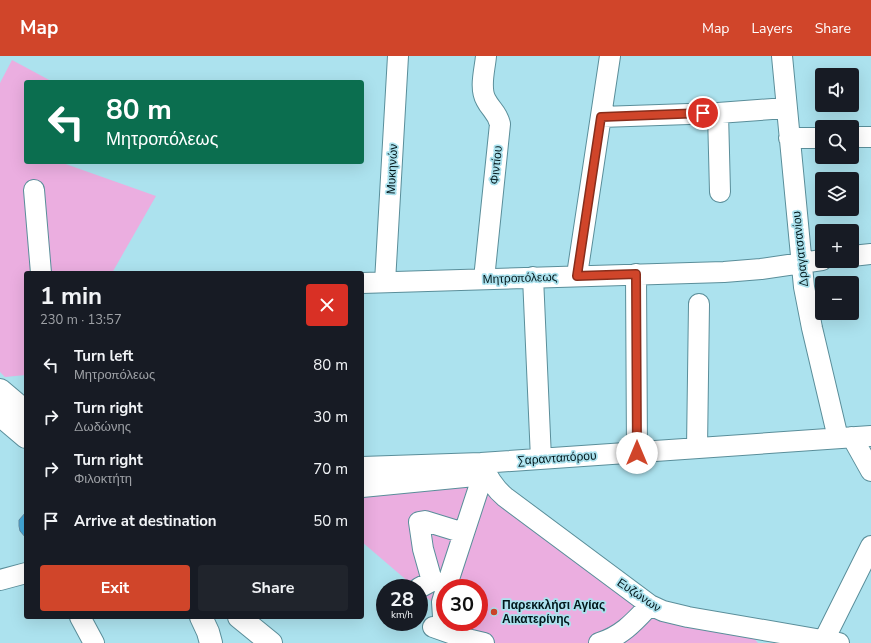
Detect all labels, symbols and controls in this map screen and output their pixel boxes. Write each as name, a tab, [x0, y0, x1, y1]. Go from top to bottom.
text: Map	[20, 15, 58, 41]
text: Map	[702, 19, 729, 38]
text: Layers	[751, 19, 793, 38]
text: Share	[815, 19, 851, 38]
map controls	[815, 68, 859, 320]
button: sound	[815, 68, 859, 112]
text: 80 m	[106, 91, 172, 129]
icon: left	[40, 96, 92, 148]
pin	[686, 96, 720, 130]
icon: arrive	[692, 102, 714, 124]
button: search	[815, 120, 859, 164]
text: Μητροπόλεως	[106, 127, 218, 151]
street label: Μυκηνών	[383, 143, 401, 195]
street label: Φιντίου	[486, 145, 506, 185]
button: layers	[815, 172, 859, 216]
street label: Δραγατσανίου	[788, 210, 812, 288]
button: +	[815, 224, 859, 268]
street label: Μητροπόλεως	[482, 269, 558, 287]
button: −	[815, 276, 859, 320]
text: 1 min	[40, 280, 102, 312]
button: close	[306, 284, 348, 326]
text: 230 m · 13:57	[40, 311, 122, 329]
text: Turn left	[74, 346, 133, 366]
icon: left	[40, 354, 62, 376]
text: 80 m	[313, 355, 348, 375]
text: Μητροπόλεως	[74, 366, 155, 384]
text: Turn right	[74, 398, 143, 418]
icon: right	[40, 406, 62, 428]
text: 30 m	[313, 407, 348, 427]
text: Δωδώνης	[74, 418, 131, 436]
position arrow	[616, 432, 658, 474]
street label: Σαρανταπόρου	[517, 447, 597, 469]
text: Turn right	[74, 450, 143, 470]
icon: right	[40, 458, 62, 480]
text: 70 m	[313, 459, 348, 479]
text: Φιλοκτήτη	[74, 470, 132, 488]
icon: arrive	[40, 510, 62, 532]
text: Arrive at destination	[74, 511, 217, 531]
text: 50 m	[313, 511, 348, 531]
button: Exit	[40, 565, 190, 611]
button: Share	[198, 565, 348, 611]
street label: Ευζώνων	[614, 574, 664, 616]
speed limit sign: 30	[436, 579, 488, 631]
text: 28	[390, 586, 414, 613]
place label: Παρεκκλήσι Αγίας Αικατερίνης	[502, 597, 605, 627]
marker: Παρεκκλήσι Αγίας Αικατερίνης	[489, 607, 499, 617]
text: km/h	[391, 608, 413, 622]

